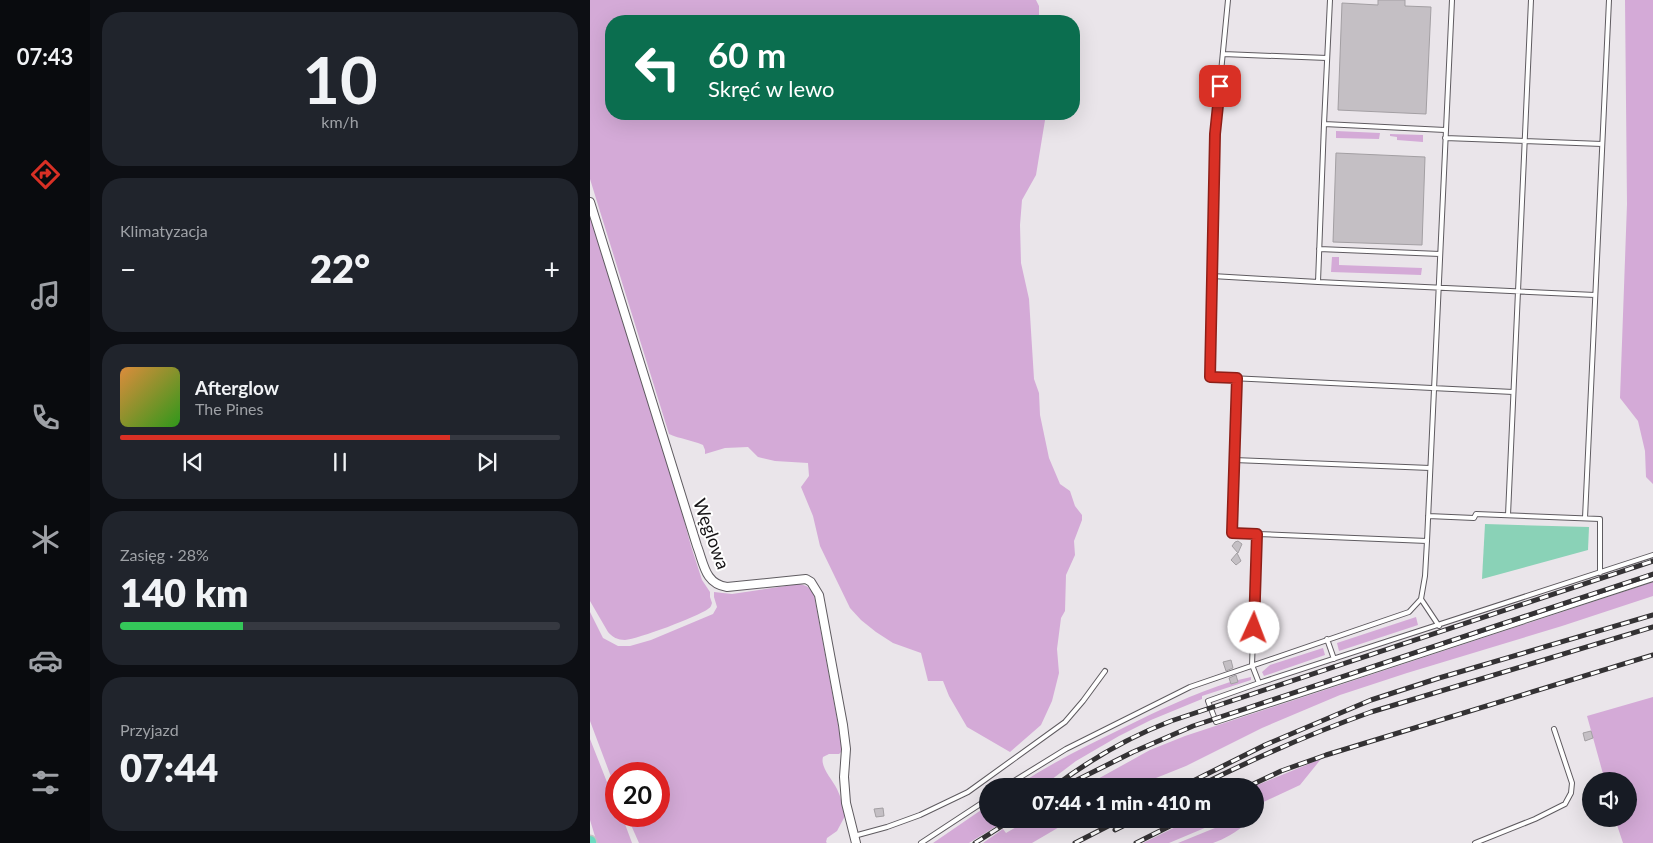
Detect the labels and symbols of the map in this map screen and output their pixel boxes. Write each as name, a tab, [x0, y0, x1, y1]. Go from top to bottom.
pin	[1199, 65, 1241, 107]
street label: Węglowa	[689, 495, 735, 572]
position arrow	[1227, 601, 1279, 653]
speed limit sign: 20	[605, 762, 670, 827]

